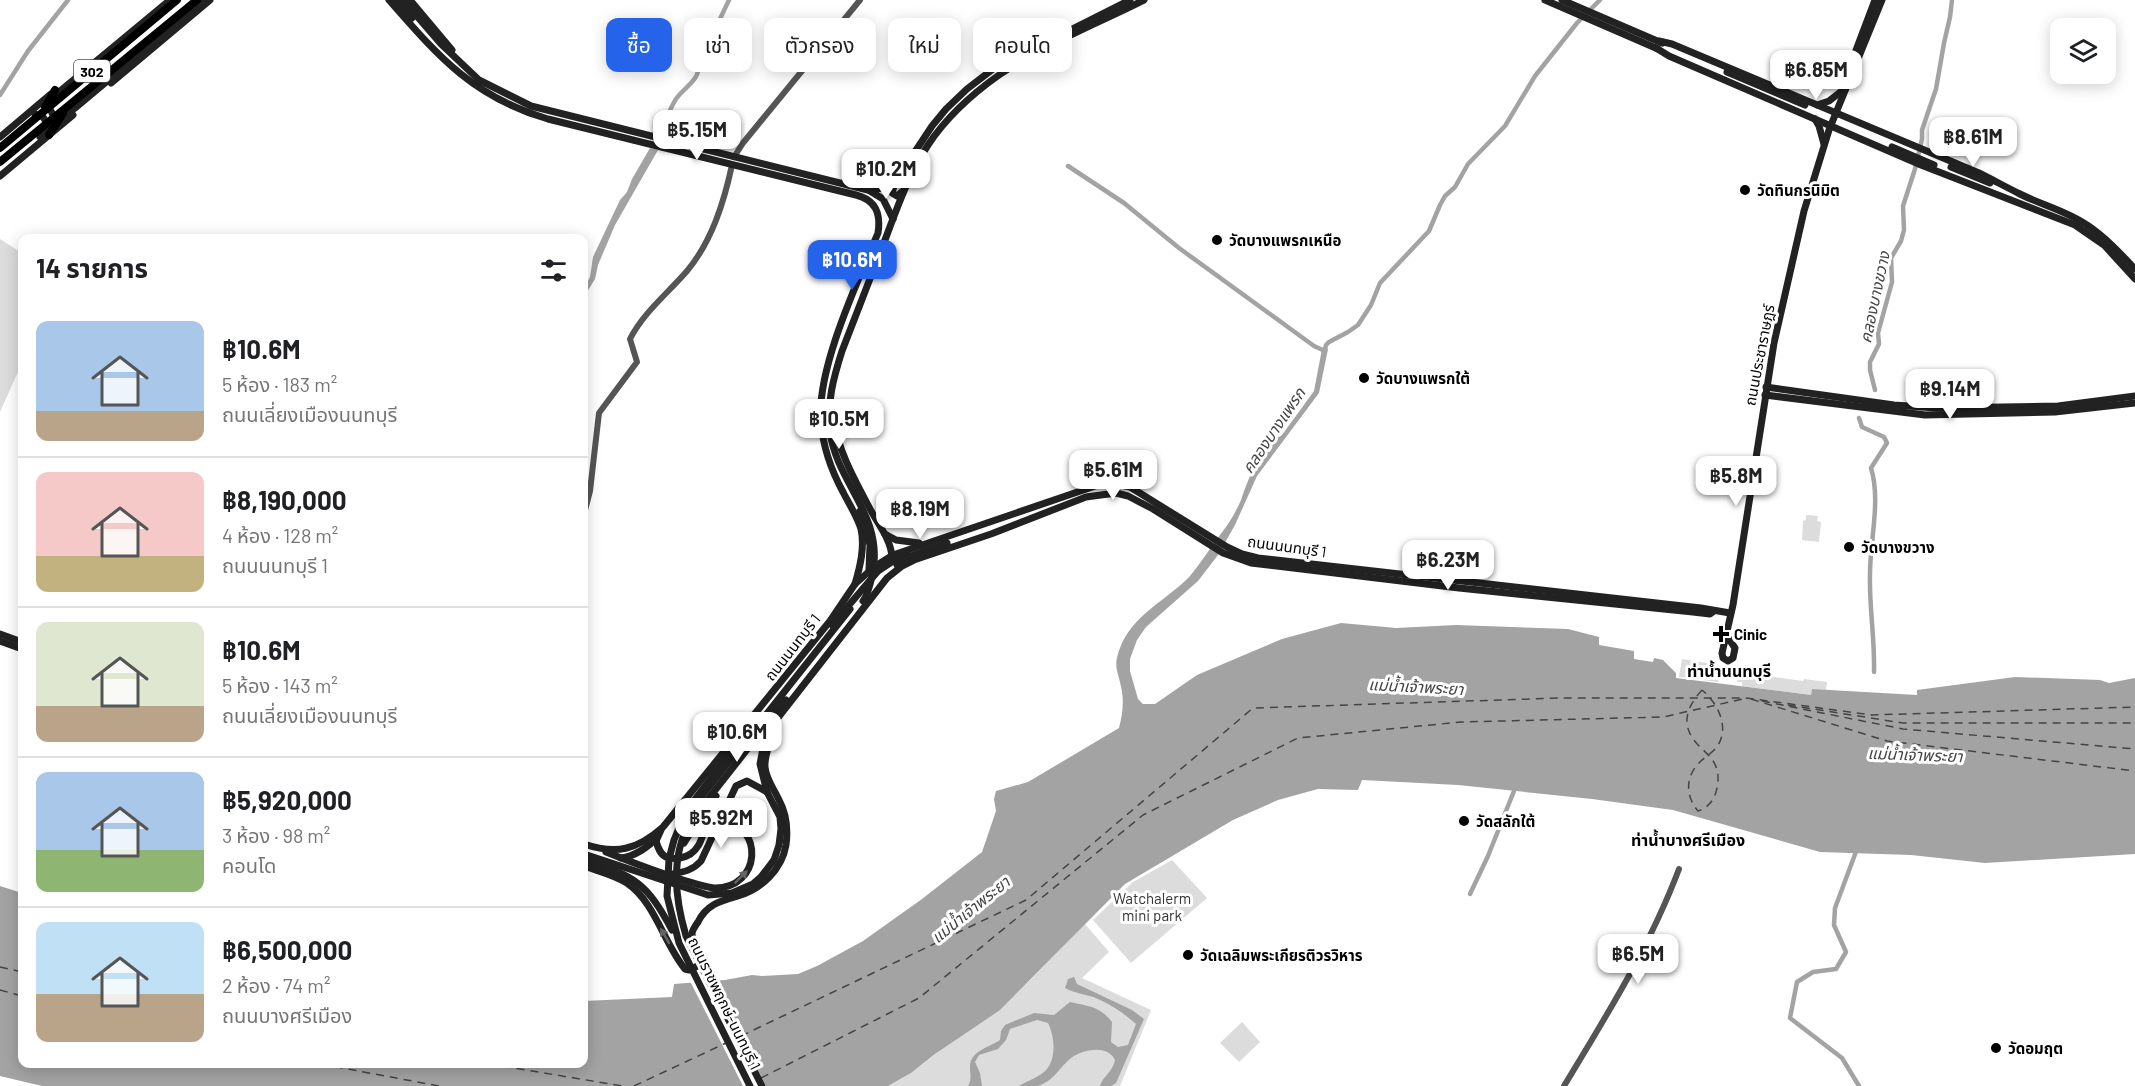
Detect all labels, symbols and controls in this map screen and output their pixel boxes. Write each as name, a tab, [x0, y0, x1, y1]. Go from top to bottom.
chip: ซื้อ	[606, 18, 672, 72]
chip: เช่า	[684, 18, 752, 72]
chip: ตัวกรอง	[764, 18, 876, 72]
chip: ใหม่	[888, 18, 961, 72]
chip: คอนโด	[973, 18, 1072, 72]
map controls	[2050, 18, 2116, 84]
button: layers	[2050, 18, 2116, 84]
pin: ฿6.85M	[1767, 50, 1865, 101]
text: ฿6.85M	[1784, 57, 1848, 81]
road number: 302	[74, 60, 110, 82]
pin: ฿5.15M	[648, 110, 746, 161]
text: ฿5.15M	[667, 117, 727, 141]
pin: ฿8.61M	[1924, 117, 2022, 168]
text: ฿8.61M	[1943, 124, 2003, 148]
pin: ฿10.2M	[837, 149, 935, 200]
text: ฿10.2M	[856, 156, 917, 180]
place label: วัดทินกรนิมิต	[1757, 181, 1840, 199]
marker: วัดทินกรนิมิต	[1738, 183, 1752, 197]
place label: วัดบางแพรกเหนือ	[1229, 231, 1341, 249]
marker: วัดบางแพรกเหนือ	[1210, 233, 1224, 247]
pin: ฿10.6M	[803, 240, 901, 291]
text: ฿10.6M	[822, 247, 882, 271]
water label: คลองบางขวาง	[1855, 248, 1893, 345]
text: 14 รายการ	[36, 252, 148, 283]
icon: filters	[537, 254, 570, 287]
street label: ถนนประชาราษฎร์	[1740, 302, 1778, 407]
text: ฿10.6M	[222, 333, 301, 364]
icon: home	[84, 345, 156, 417]
place label: วัดบางแพรกใต้	[1376, 369, 1470, 387]
pin: ฿9.14M	[1901, 369, 1999, 420]
marker: วัดบางแพรกใต้	[1357, 371, 1371, 385]
text: 5 ห้อง · 183 m²	[222, 372, 337, 396]
text: ฿9.14M	[1919, 376, 1981, 400]
water label: คลองบางแพรก	[1237, 383, 1309, 476]
pin: ฿10.5M	[790, 399, 888, 450]
text: ถนนเลี่ยงเมืองนนทบุรี	[222, 402, 397, 426]
text: ฿10.5M	[809, 406, 869, 430]
pin: ฿5.61M	[1064, 450, 1162, 501]
pin: ฿5.8M	[1694, 456, 1778, 507]
text: ฿5.61M	[1083, 457, 1143, 481]
text: ฿5.8M	[1710, 463, 1762, 487]
text: ฿8,190,000	[222, 484, 347, 515]
pin: ฿8.19M	[871, 489, 969, 540]
icon: home	[84, 496, 156, 568]
text: ฿8.19M	[890, 496, 950, 520]
text: 4 ห้อง · 128 m²	[222, 523, 338, 547]
street label: ถนนนนทบุรี 1	[1246, 532, 1328, 561]
place label: วัดบางขวาง	[1861, 538, 1935, 556]
pin: ฿6.23M	[1399, 540, 1497, 591]
marker: วัดบางขวาง	[1842, 540, 1856, 554]
text: ฿6.23M	[1416, 547, 1480, 571]
text: ถนนนนทบุรี 1	[222, 553, 328, 577]
street label: ถนนนนทบุรี 1	[760, 610, 824, 685]
marker: Cinic	[1712, 625, 1730, 643]
place label: Cinic	[1734, 625, 1767, 643]
text: ฿10.6M	[222, 634, 301, 665]
icon: home	[84, 646, 156, 718]
district label: ท่าน้ำนนทบุรี	[1687, 660, 1771, 681]
text: 5 ห้อง · 143 m²	[222, 673, 338, 697]
water label: แม่น้ำเจ้าพระยา	[1368, 673, 1465, 698]
text: ถนนเลี่ยงเมืองนนทบุรี	[222, 703, 397, 727]
pin: ฿10.6M	[688, 712, 786, 763]
text: ฿10.6M	[707, 719, 767, 743]
water label: แม่น้ำเจ้าพระยา	[1867, 742, 1964, 765]
text: ฿5,920,000	[222, 784, 352, 815]
icon: home	[84, 796, 156, 868]
pin: ฿5.92M	[672, 798, 770, 849]
text: ฿5.92M	[689, 805, 753, 829]
place label: วัดสลักใต้	[1476, 812, 1535, 830]
marker: วัดสลักใต้	[1457, 814, 1471, 828]
text: 3 ห้อง · 98 m²	[222, 823, 330, 847]
district label: ท่าน้ำบางศรีเมือง	[1631, 829, 1745, 849]
text: คอนโด	[222, 853, 276, 877]
one-way arrow	[734, 870, 748, 884]
water label: แม่น้ำเจ้าพระยา	[927, 870, 1014, 946]
park label: Watchalerm mini park	[1113, 889, 1191, 924]
one-way arrow	[660, 928, 671, 944]
text: ฿6,500,000	[222, 934, 352, 965]
street label: ถนนราชพฤกษ์-นนทบุรี 1	[684, 934, 765, 1073]
pin: ฿6.5M	[1596, 934, 1680, 985]
text: ฿6.5M	[1612, 941, 1664, 965]
icon: home	[84, 946, 156, 1018]
place label: วัดเฉลิมพระเกียรติวรวิหาร	[1200, 946, 1363, 964]
marker: วัดเฉลิมพระเกียรติวรวิหาร	[1181, 948, 1195, 962]
text: 2 ห้อง · 74 m²	[222, 973, 330, 997]
text: ถนนบางศรีเมือง	[222, 1003, 352, 1027]
place label: วัดอมฤต	[2008, 1039, 2063, 1057]
marker: วัดอมฤต	[1989, 1041, 2003, 1055]

